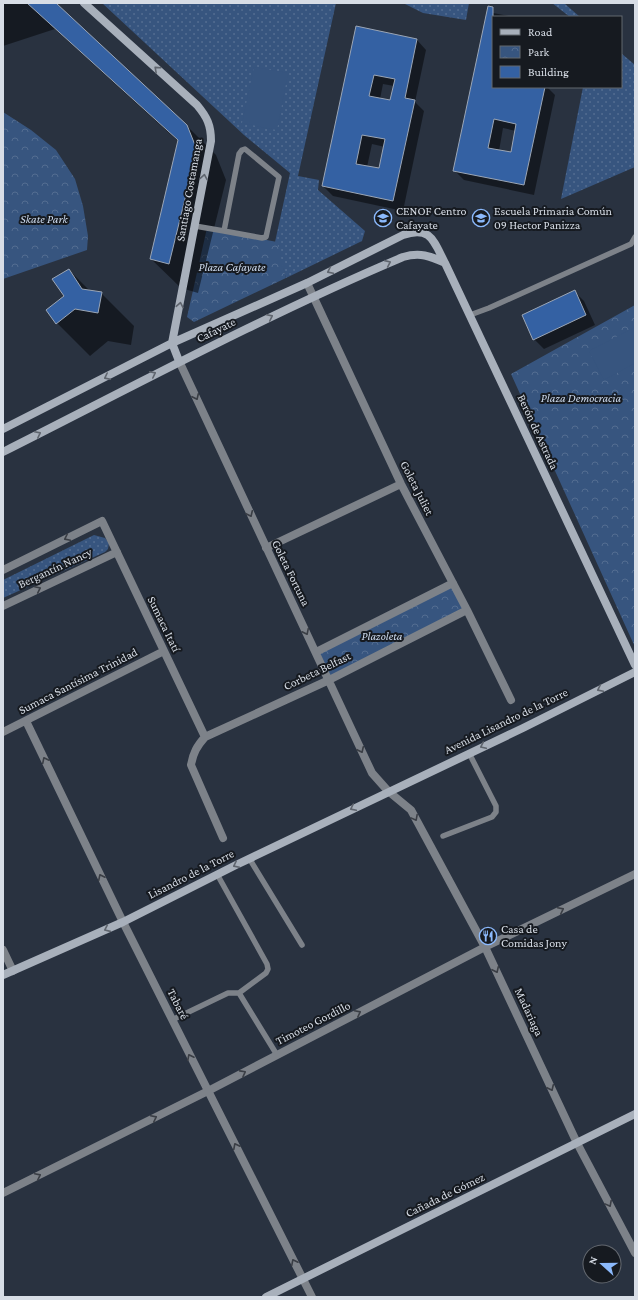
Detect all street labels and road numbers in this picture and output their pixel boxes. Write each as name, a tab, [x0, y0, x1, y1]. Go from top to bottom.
street label: Santiago Costamanga	[173, 137, 205, 243]
street label: Cafayate	[194, 315, 238, 345]
street label: Berón de Astrada	[514, 392, 562, 472]
street label: Goleta Juliet	[397, 458, 437, 518]
street label: Goleta Fortuna	[269, 538, 313, 609]
street label: Bergantín Nancy	[16, 545, 95, 591]
street label: Sumaca Itatí	[145, 594, 184, 655]
street label: Sumaca Santísima Trinidad	[16, 645, 140, 717]
street label: Corbeta Belfast	[281, 648, 354, 693]
street label: Avenida Lisandro de la Torre	[442, 685, 570, 757]
street label: Lisandro de la Torre	[146, 846, 236, 902]
street label: Tabaré	[164, 986, 192, 1022]
street label: Madariaga	[512, 986, 546, 1039]
street label: Timoteo Gordillo	[273, 998, 353, 1048]
street label: Cañada de Gómez	[403, 1170, 487, 1220]

